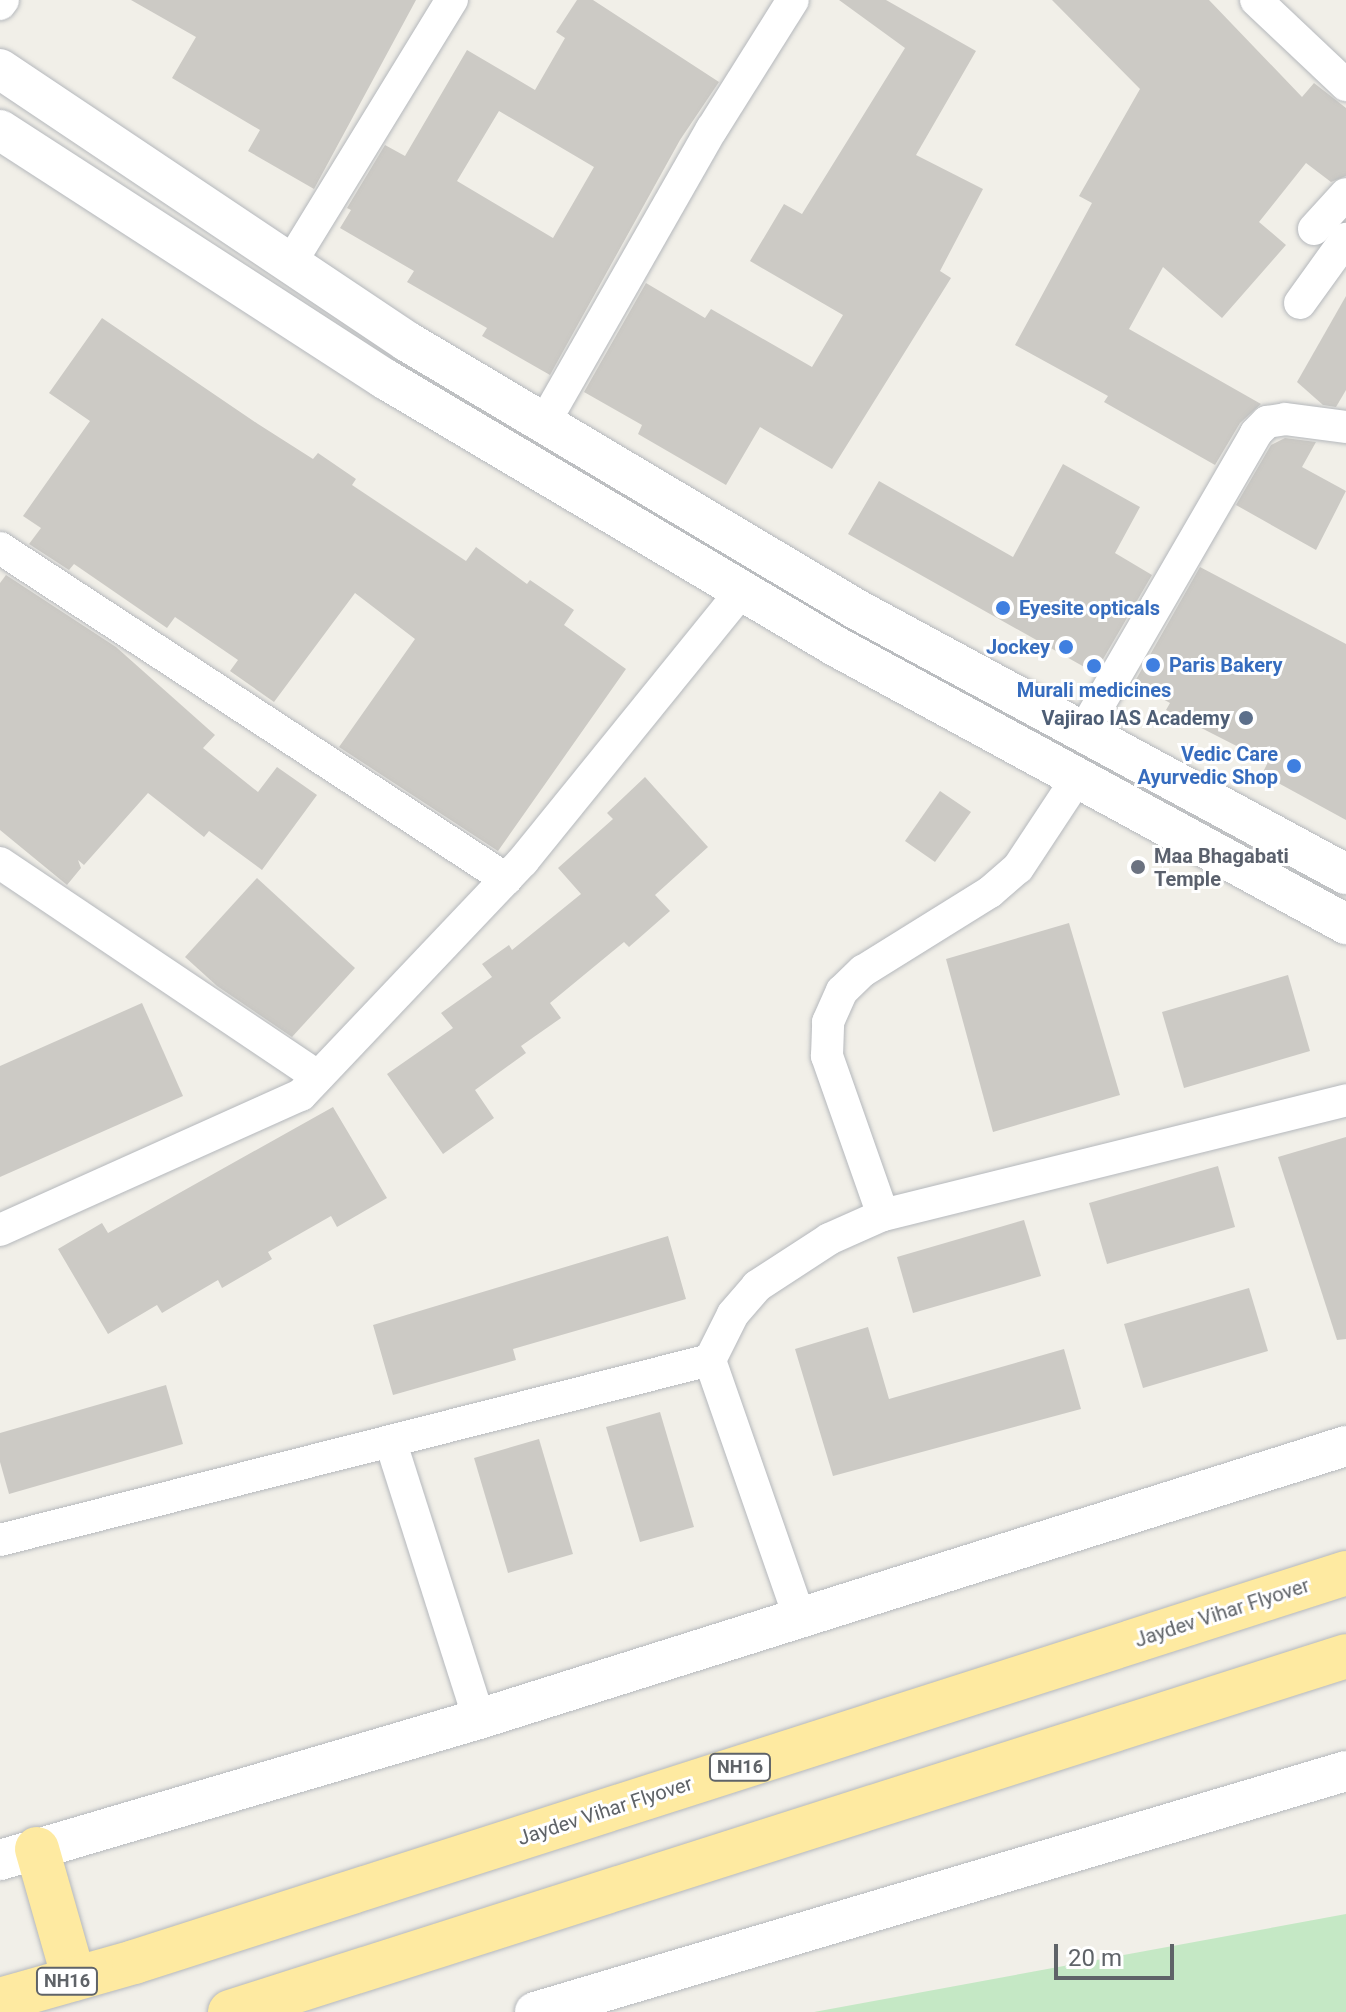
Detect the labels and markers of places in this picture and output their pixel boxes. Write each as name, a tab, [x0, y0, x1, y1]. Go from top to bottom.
place label: Eyesite opticals	[1019, 596, 1160, 620]
marker: Eyesite opticals	[994, 599, 1012, 617]
place label: Jockey	[986, 635, 1050, 659]
marker: Jockey	[1057, 638, 1075, 656]
place label: Paris Bakery	[1169, 653, 1283, 677]
marker: Paris Bakery	[1144, 656, 1162, 674]
marker: Murali medicines	[1085, 657, 1103, 675]
place label: Murali medicines	[1017, 678, 1171, 702]
place label: Vajirao IAS Academy	[1041, 706, 1230, 730]
marker: Vajirao IAS Academy	[1237, 709, 1255, 727]
place label: Vedic Care Ayurvedic Shop	[1137, 742, 1278, 789]
marker: Vedic Care Ayurvedic Shop	[1285, 757, 1303, 775]
place label: Maa Bhagabati Temple	[1154, 844, 1289, 891]
marker: Maa Bhagabati Temple	[1129, 858, 1147, 876]

